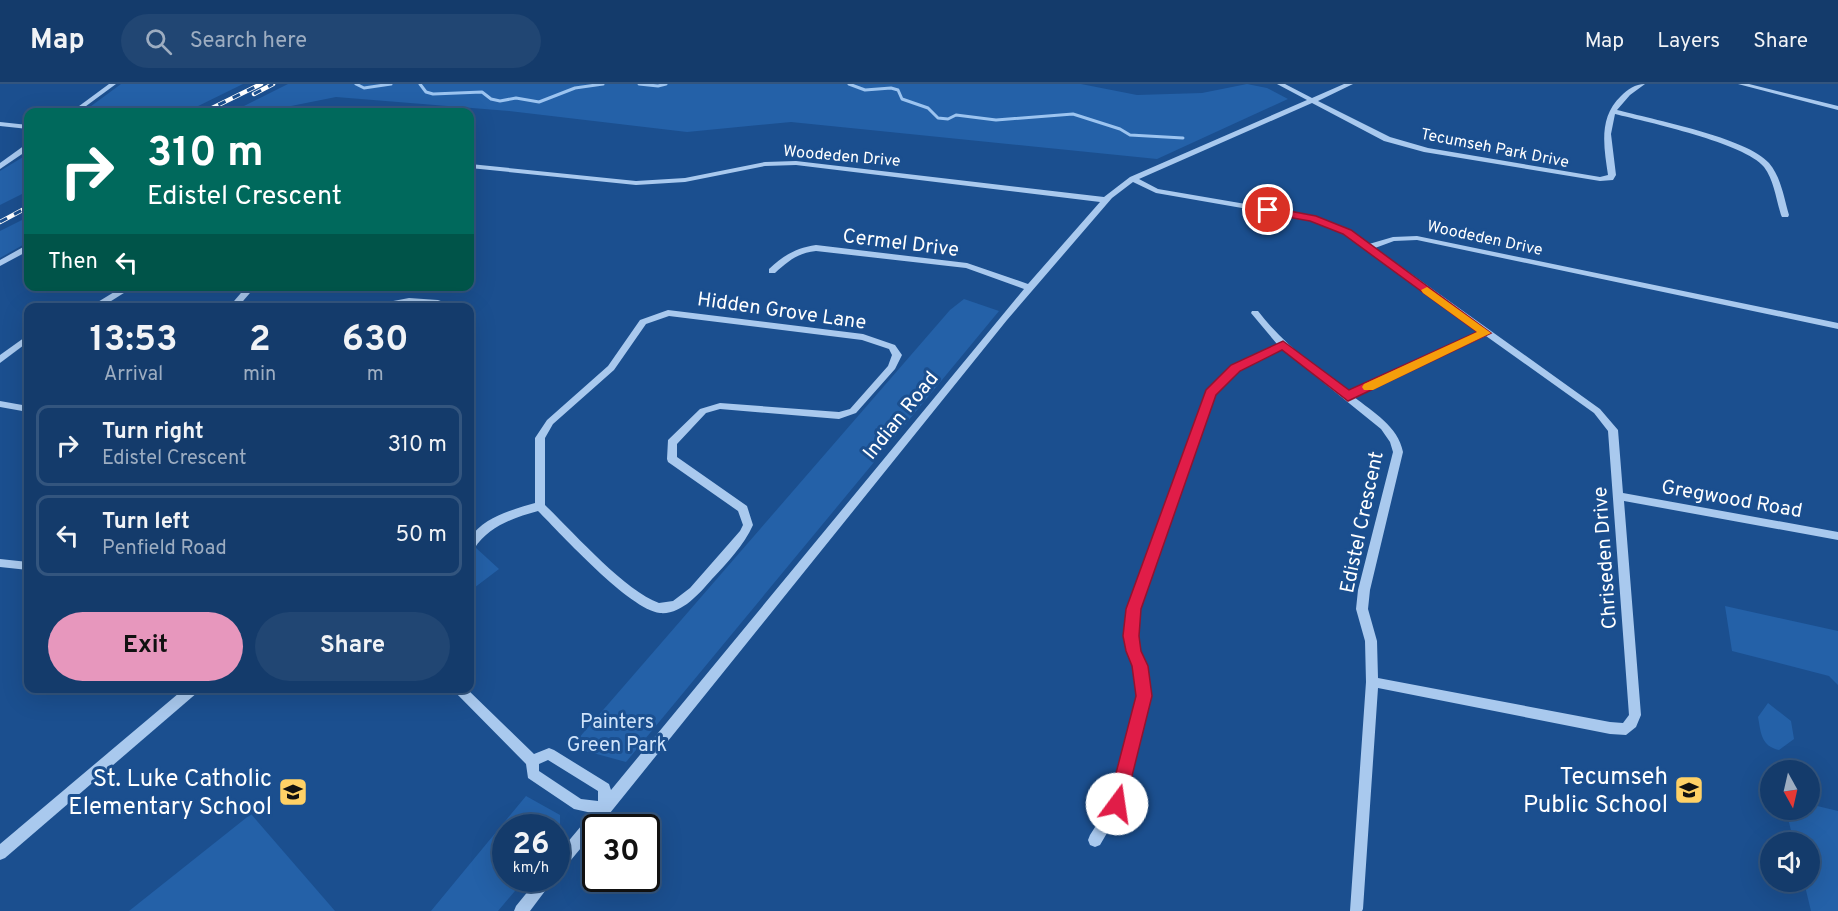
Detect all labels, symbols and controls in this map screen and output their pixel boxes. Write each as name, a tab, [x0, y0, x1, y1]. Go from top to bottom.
search box	[121, 14, 541, 68]
text: Map	[30, 23, 85, 59]
icon: search	[142, 25, 175, 58]
text: Search here	[190, 28, 307, 55]
text: Map	[1585, 28, 1624, 55]
text: Layers	[1657, 28, 1720, 55]
text: Share	[1753, 28, 1808, 55]
street label: Tecumseh Park Drive	[1419, 125, 1570, 173]
text: 310 m	[147, 128, 264, 181]
icon: right	[48, 132, 126, 210]
street label: Woodeden Drive	[782, 142, 901, 172]
text: Edistel Crescent	[147, 180, 342, 214]
pin	[1242, 184, 1293, 235]
icon: arrive	[1251, 193, 1284, 226]
street label: Woodeden Drive	[1425, 217, 1544, 261]
street label: Cermel Drive	[841, 224, 960, 264]
icon: left	[110, 246, 143, 279]
text: Then	[48, 249, 98, 276]
street label: Hidden Grove Lane	[696, 287, 868, 337]
text: 13:53	[89, 318, 178, 364]
text: 2	[249, 318, 271, 364]
text: 630	[342, 318, 409, 364]
text: Arrival	[104, 362, 163, 388]
text: min	[243, 362, 276, 388]
text: m	[367, 362, 384, 388]
street label: Indian Road	[858, 367, 945, 466]
text: Turn right	[102, 419, 204, 446]
icon: right	[51, 429, 84, 462]
text: 310 m	[388, 432, 447, 459]
text: Edistel Crescent	[102, 446, 246, 472]
street label: Edistel Crescent	[1335, 449, 1391, 596]
street label: Gregwood Road	[1659, 475, 1804, 525]
street label: Chriseden Drive	[1588, 486, 1624, 630]
text: Turn left	[102, 509, 190, 536]
icon: left	[51, 519, 84, 552]
text: 50 m	[395, 522, 447, 549]
text: Penfield Road	[102, 536, 227, 562]
button: Exit	[48, 612, 243, 681]
button: Share	[255, 612, 450, 681]
park label: Painters Green Park	[567, 710, 667, 759]
north arrow	[1760, 760, 1820, 820]
map controls	[1760, 760, 1820, 892]
place label: Tecumseh Public School	[1523, 763, 1668, 821]
place label: St. Luke Catholic Elementary School	[68, 765, 272, 823]
position arrow	[1085, 772, 1149, 836]
school or university icon: Tecumseh Public School	[1673, 774, 1705, 806]
school or university icon: St. Luke Catholic Elementary School	[277, 776, 309, 808]
speed limit sign: 30	[582, 814, 660, 892]
text: 26	[513, 827, 549, 864]
button: sound	[1760, 832, 1820, 892]
text: km/h	[513, 859, 549, 878]

